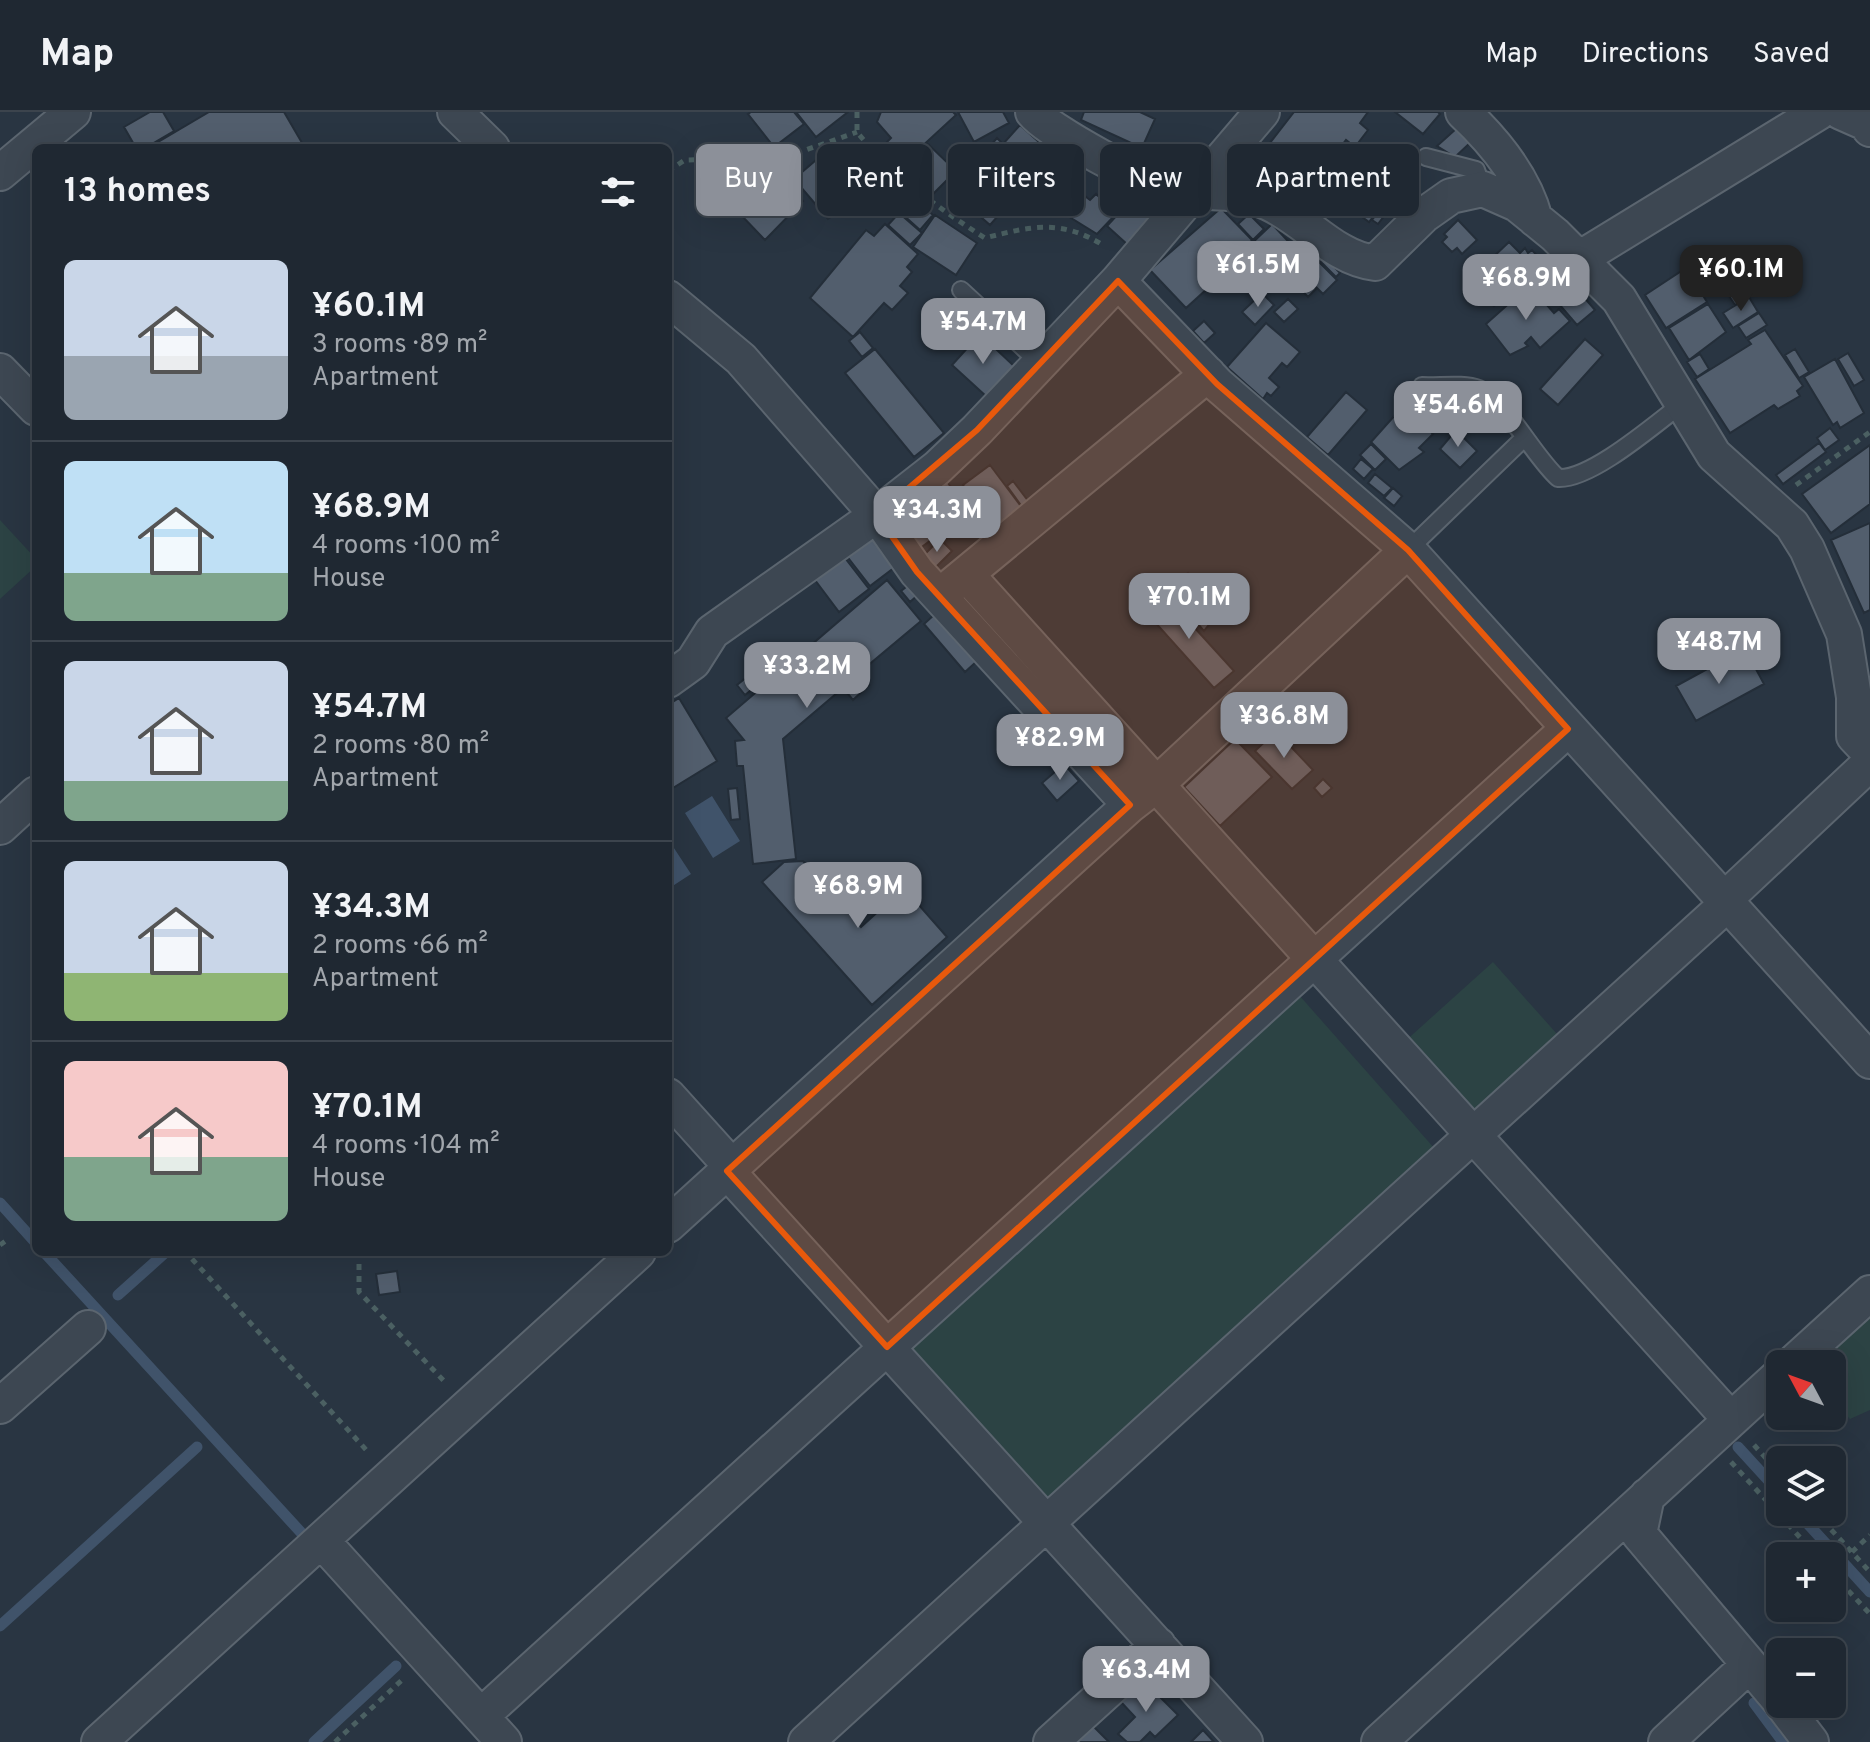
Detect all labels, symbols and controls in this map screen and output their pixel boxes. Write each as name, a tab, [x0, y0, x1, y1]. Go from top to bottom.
text: Map	[40, 31, 114, 80]
text: Map	[1485, 37, 1538, 73]
text: Directions	[1582, 37, 1709, 73]
text: Saved	[1753, 37, 1830, 73]
chip: Buy	[696, 144, 801, 216]
chip: Rent	[817, 144, 932, 216]
chip: Filters	[948, 144, 1084, 216]
chip: New	[1100, 144, 1211, 216]
chip: Apartment	[1227, 144, 1419, 216]
icon: filters	[596, 170, 640, 214]
text: 13 homes	[64, 171, 211, 214]
pin: ¥61.5M	[1193, 241, 1323, 309]
pin: ¥60.1M	[1676, 245, 1806, 313]
text: ¥61.5M	[1215, 250, 1301, 283]
pin: ¥68.9M	[1461, 254, 1591, 322]
text: ¥60.1M	[1698, 254, 1784, 287]
text: ¥68.9M	[1481, 263, 1571, 296]
text: ¥60.1M	[312, 286, 425, 329]
icon: home	[128, 292, 224, 388]
pin: ¥54.7M	[918, 298, 1048, 366]
text: ¥54.7M	[939, 307, 1027, 340]
text: 3 rooms · 89 m²	[312, 329, 487, 362]
text: Apartment	[312, 362, 439, 395]
pin: ¥54.6M	[1393, 381, 1523, 449]
text: ¥54.6M	[1412, 390, 1504, 423]
pin: ¥34.3M	[872, 486, 1002, 554]
text: ¥68.9M	[312, 487, 431, 530]
icon: home	[128, 493, 224, 589]
text: ¥34.3M	[892, 495, 982, 528]
text: 4 rooms · 100 m²	[312, 530, 500, 563]
text: House	[312, 563, 385, 596]
pin: ¥70.1M	[1124, 573, 1254, 641]
text: ¥70.1M	[1147, 582, 1231, 615]
pin: ¥48.7M	[1654, 618, 1784, 686]
text: ¥48.7M	[1675, 627, 1763, 660]
pin: ¥33.2M	[742, 642, 872, 710]
text: ¥33.2M	[762, 651, 852, 684]
text: ¥54.7M	[312, 687, 427, 730]
pin: ¥36.8M	[1219, 692, 1349, 760]
icon: home	[128, 693, 224, 789]
text: ¥36.8M	[1239, 701, 1329, 734]
pin: ¥82.9M	[995, 714, 1125, 782]
text: ¥82.9M	[1015, 723, 1105, 756]
text: 2 rooms · 80 m²	[312, 730, 489, 763]
text: Apartment	[312, 763, 439, 796]
pin: ¥68.9M	[793, 862, 923, 930]
text: ¥68.9M	[813, 871, 903, 904]
text: ¥34.3M	[312, 887, 431, 930]
icon: home	[128, 893, 224, 989]
text: 2 rooms · 66 m²	[312, 930, 488, 963]
text: Apartment	[312, 963, 439, 996]
text: ¥70.1M	[312, 1087, 423, 1130]
icon: home	[128, 1093, 224, 1189]
text: 4 rooms · 104 m²	[312, 1130, 500, 1163]
text: House	[312, 1163, 385, 1196]
north arrow	[1766, 1350, 1846, 1430]
map controls	[1766, 1350, 1846, 1718]
button: layers	[1766, 1446, 1846, 1526]
button: +	[1766, 1542, 1846, 1622]
button: −	[1766, 1638, 1846, 1718]
pin: ¥63.4M	[1081, 1646, 1211, 1714]
text: ¥63.4M	[1101, 1655, 1191, 1688]

